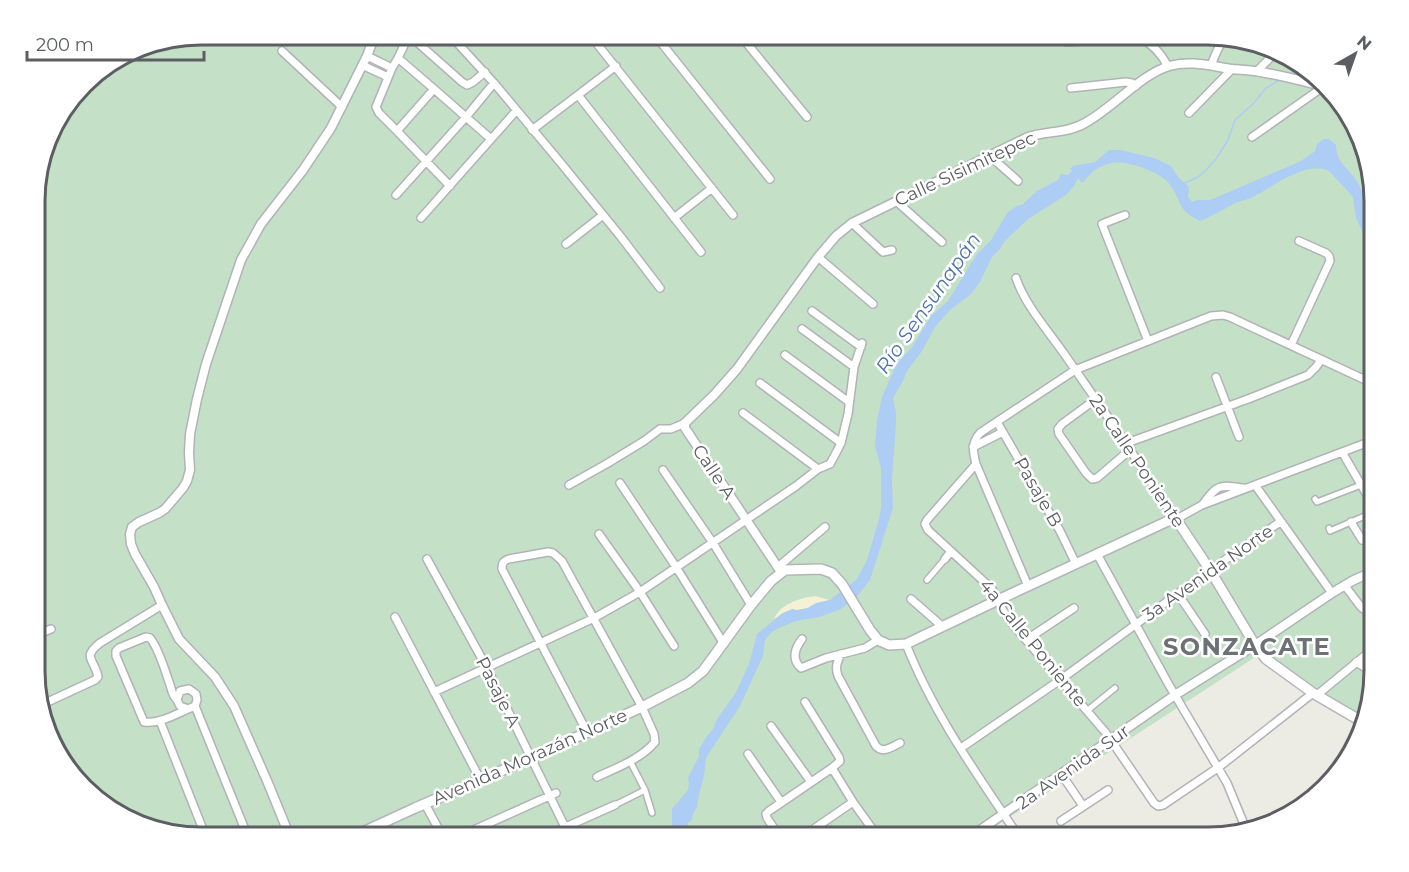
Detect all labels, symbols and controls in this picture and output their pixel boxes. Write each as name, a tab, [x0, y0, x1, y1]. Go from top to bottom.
scale bar	[27, 24, 204, 62]
north arrow	[1325, 24, 1385, 84]
text: N	[1353, 31, 1375, 54]
text: 200 m	[36, 34, 94, 56]
street label: Calle Sisimitepec	[891, 127, 1039, 211]
water label: Río Sensunapán	[870, 228, 986, 378]
street label: 2a Calle Poniente	[1084, 390, 1190, 532]
street label: Calle A	[688, 440, 740, 504]
street label: Pasaje B	[1009, 453, 1067, 531]
street label: 3a Avenida Norte	[1139, 520, 1278, 626]
street label: 4a Calle Poniente	[975, 575, 1091, 711]
district label: SONZACATE	[1163, 632, 1331, 661]
street label: Pasaje A	[471, 653, 525, 731]
street label: Avenida Morazán Norte	[429, 704, 631, 810]
street label: 2a Avenida Sur	[1012, 720, 1134, 814]

